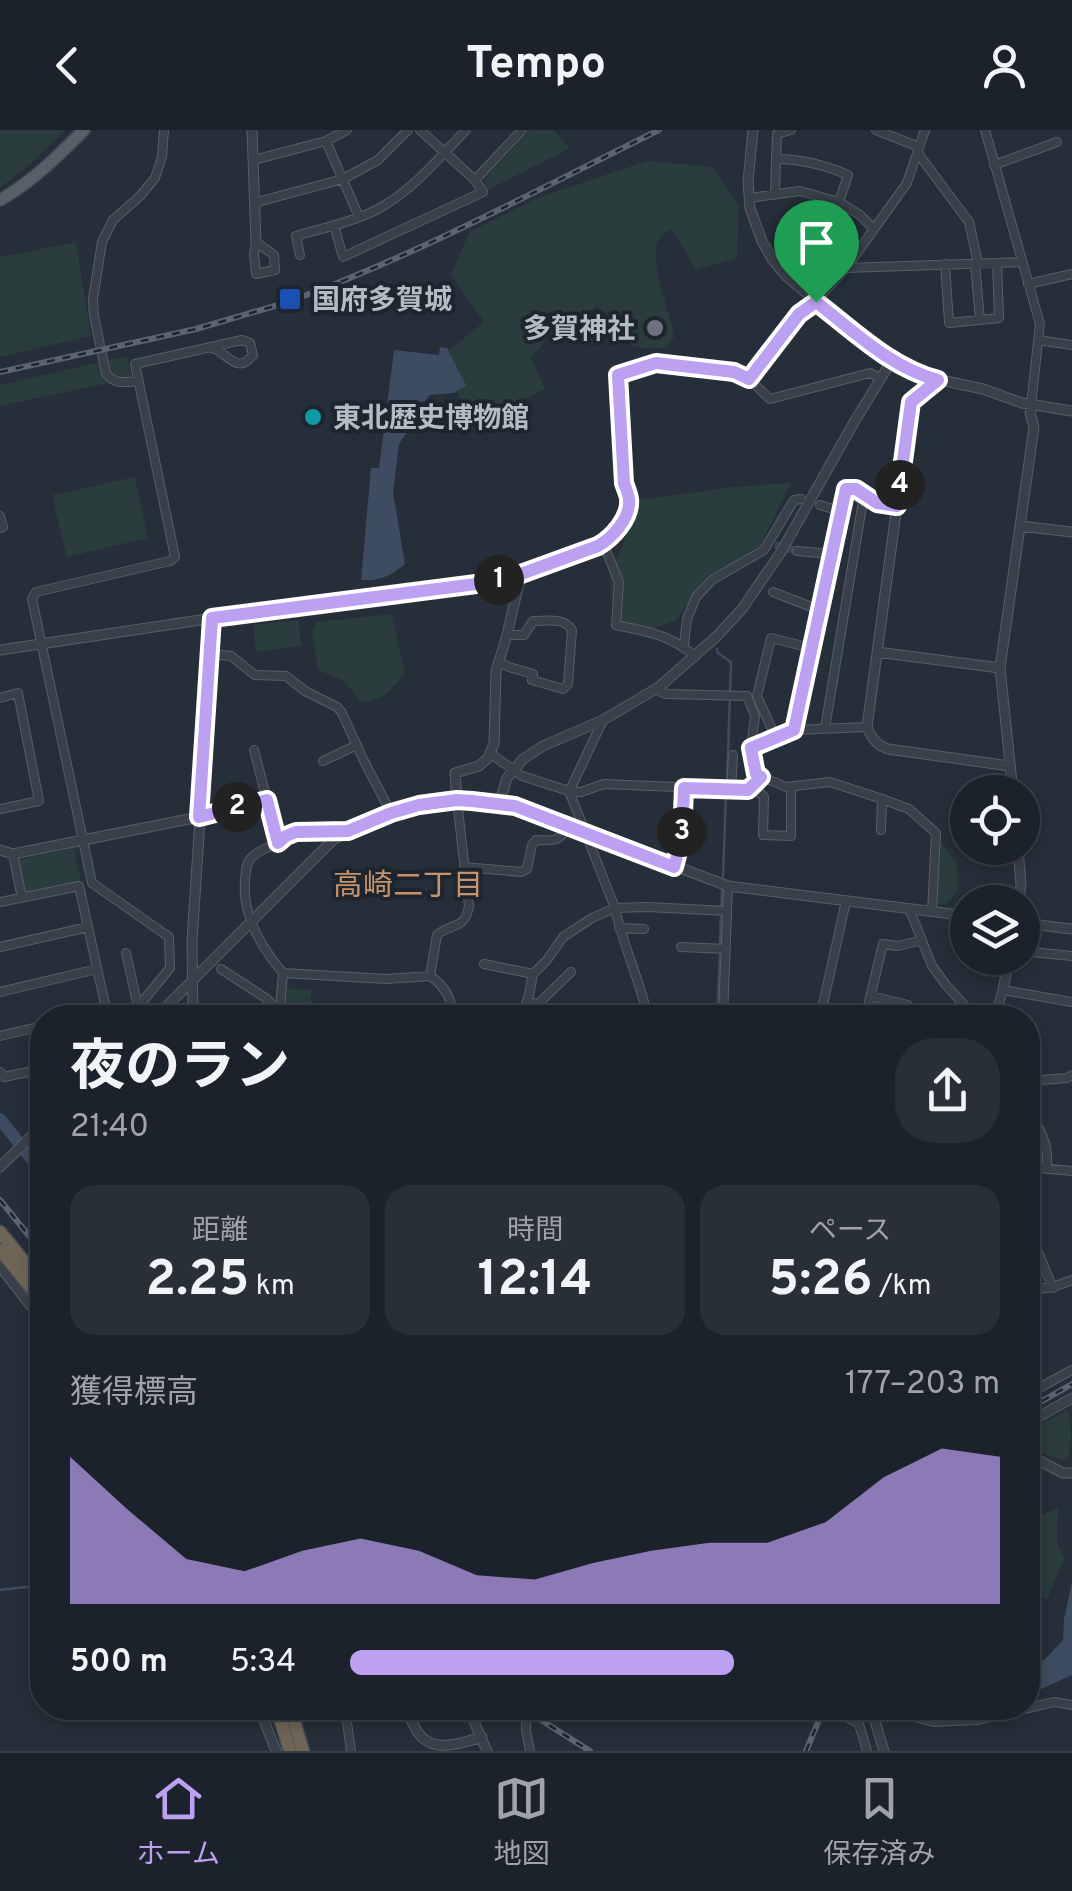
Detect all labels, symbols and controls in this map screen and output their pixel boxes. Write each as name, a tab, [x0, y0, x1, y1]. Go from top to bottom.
text: Tempo	[466, 37, 606, 94]
icon: back	[40, 38, 95, 93]
icon: person	[977, 38, 1032, 93]
pin	[774, 200, 859, 303]
icon: arrive	[789, 215, 844, 270]
place label: 国府多賀城	[312, 284, 452, 320]
marker: 国府多賀城	[277, 286, 303, 312]
place label: 多賀神社	[523, 313, 635, 349]
marker: 多賀神社	[644, 317, 666, 339]
place label: 東北歴史博物館	[333, 402, 529, 438]
marker: 東北歴史博物館	[302, 406, 324, 428]
pin: 4	[875, 460, 925, 510]
text: 4	[891, 467, 909, 503]
pin: 1	[474, 555, 524, 605]
text: 1	[493, 562, 505, 598]
map controls	[950, 775, 1040, 975]
button: locate	[950, 775, 1040, 865]
pin: 2	[212, 782, 262, 832]
text: 2	[228, 789, 246, 825]
pin: 3	[657, 807, 707, 857]
text: 3	[674, 814, 690, 850]
district label: 高崎二丁目	[333, 869, 483, 906]
button: layers	[950, 885, 1040, 975]
text: 夜のラン	[70, 1035, 290, 1105]
button: share	[895, 1038, 1000, 1143]
text: 21:40	[70, 1108, 149, 1148]
text: 距離	[192, 1214, 248, 1250]
text: 時間	[507, 1214, 563, 1250]
text: ペース	[809, 1214, 891, 1250]
text: 2.25	[145, 1250, 249, 1313]
text: 12:14	[478, 1250, 592, 1313]
text: 5:26	[769, 1250, 873, 1313]
text: km	[249, 1269, 295, 1305]
text: /km	[873, 1269, 931, 1305]
text: 177–203 m	[845, 1365, 1000, 1405]
text: 獲得標高	[70, 1374, 198, 1414]
text: 500 m	[70, 1643, 168, 1683]
text: 5:34	[230, 1643, 296, 1683]
tab: ホーム	[137, 1771, 220, 1874]
tab: 地図	[494, 1771, 550, 1874]
tab: 保存済み	[823, 1771, 935, 1874]

